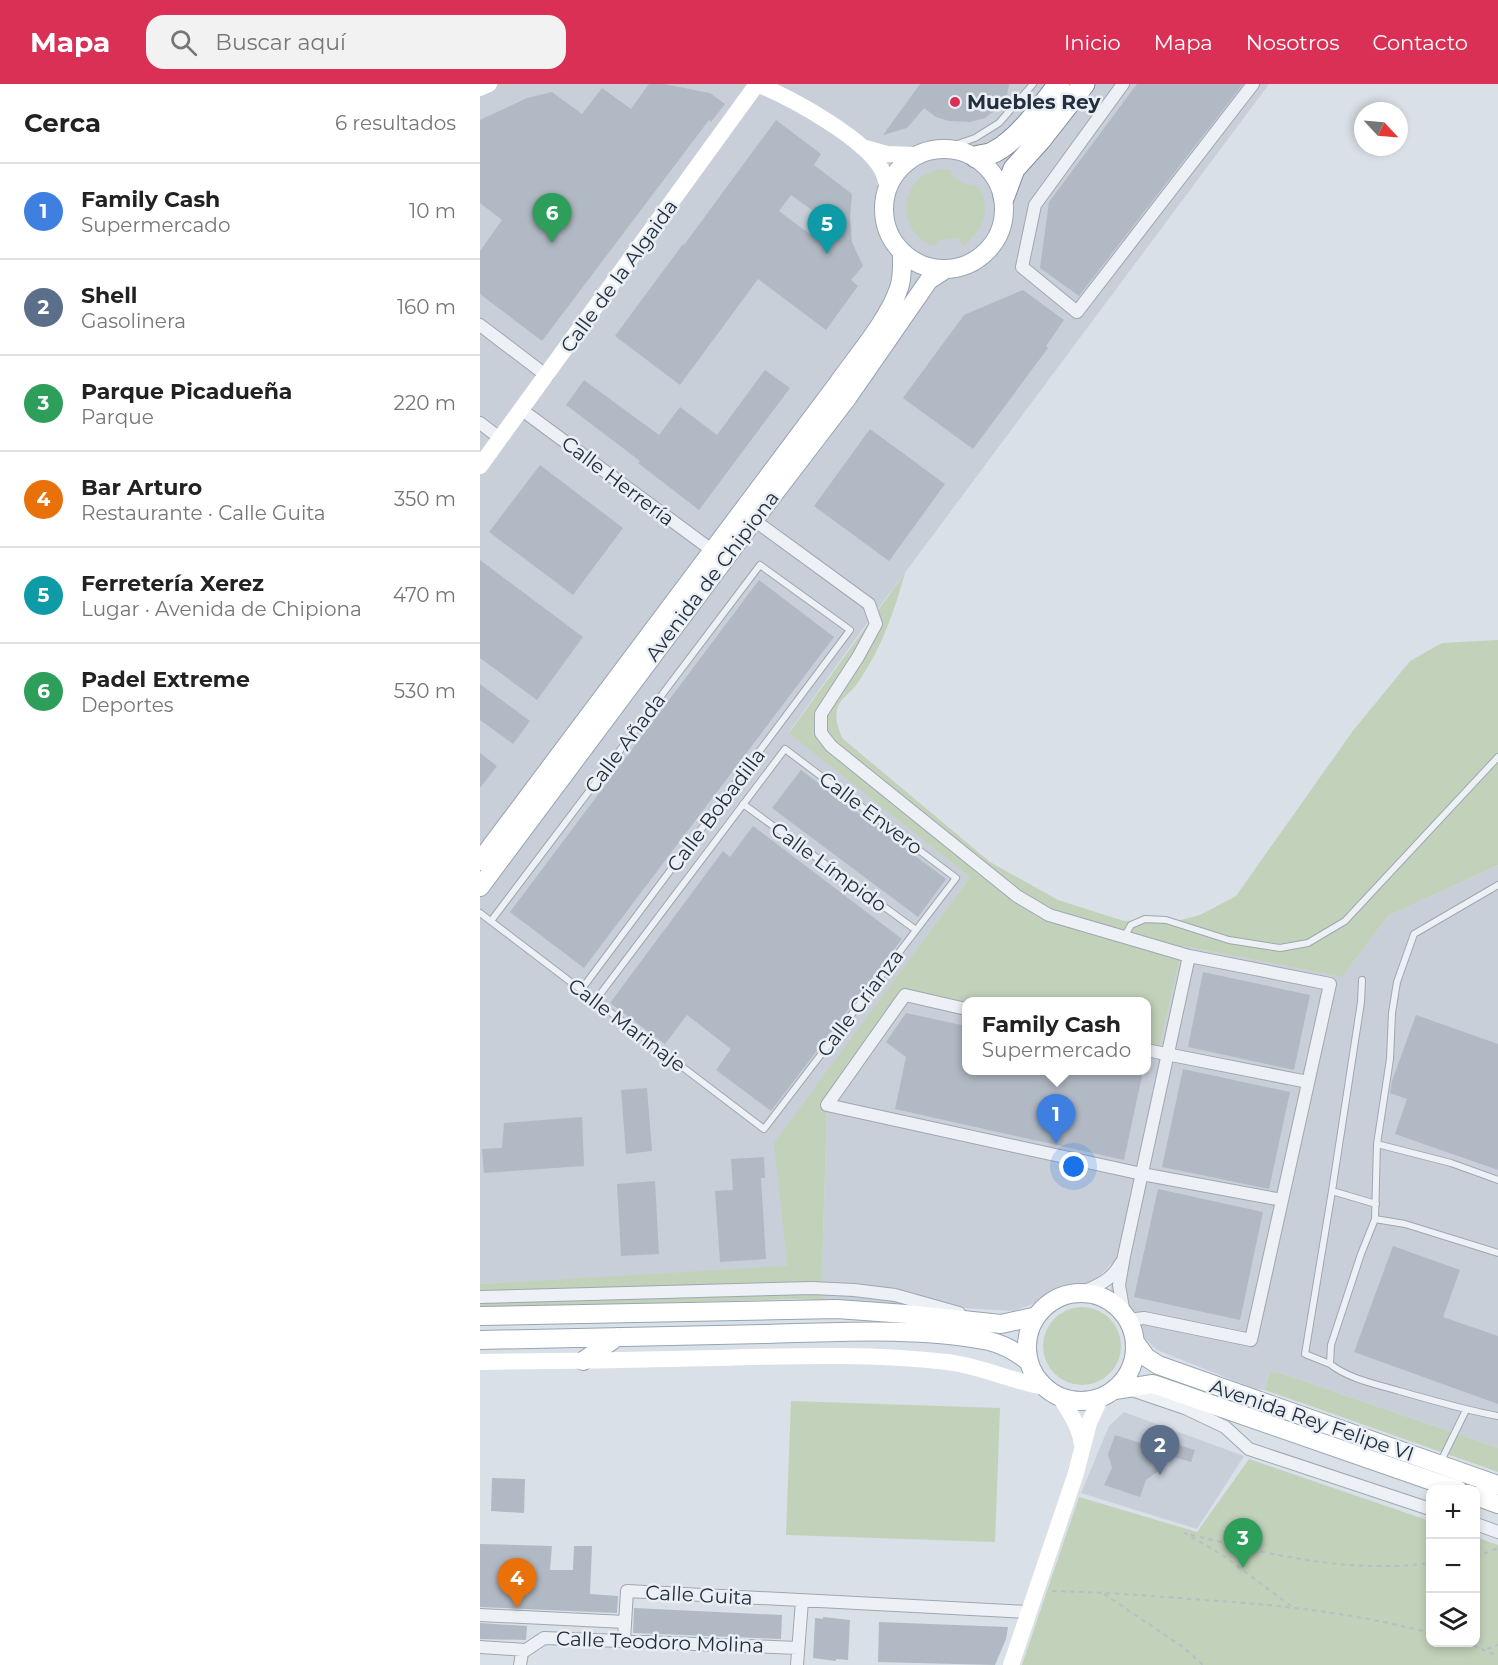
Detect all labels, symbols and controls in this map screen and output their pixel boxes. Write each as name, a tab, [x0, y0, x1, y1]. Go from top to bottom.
search box	[146, 15, 566, 69]
text: Mapa	[30, 25, 110, 59]
icon: search	[167, 26, 200, 59]
text: Buscar aquí	[215, 29, 346, 56]
text: Inicio	[1064, 30, 1121, 55]
text: Mapa	[1154, 30, 1213, 55]
text: Nosotros	[1246, 30, 1339, 55]
text: Contacto	[1372, 30, 1468, 55]
place label: Muebles Rey	[967, 90, 1101, 114]
marker: Muebles Rey	[948, 95, 962, 109]
north arrow	[1354, 102, 1408, 156]
text: Cerca	[24, 107, 101, 139]
text: 6 resultados	[335, 111, 456, 135]
text: Family Cash	[81, 186, 220, 213]
pin: 6	[532, 194, 572, 243]
street label: Calle de la Algaida	[555, 195, 683, 357]
text: 1	[40, 199, 47, 223]
text: 10 m	[409, 199, 456, 223]
pin: 5	[808, 204, 846, 254]
text: Supermercado	[81, 213, 230, 237]
text: Shell	[81, 282, 137, 309]
text: 2	[38, 295, 49, 319]
text: 160 m	[397, 295, 456, 319]
text: Gasolinera	[81, 309, 186, 333]
text: Parque Picadueña	[81, 378, 292, 405]
text: 3	[38, 391, 49, 415]
text: 220 m	[394, 391, 456, 415]
text: Parque	[81, 405, 154, 429]
street label: Calle Herrería	[557, 431, 679, 531]
text: Bar Arturo	[81, 474, 202, 501]
street label: Avenida de Chipiona	[640, 486, 784, 666]
text: 4	[37, 487, 50, 511]
text: 350 m	[394, 487, 456, 511]
text: Restaurante · Calle Guita	[81, 501, 326, 525]
text: Ferretería Xerez	[81, 570, 264, 597]
text: 5	[38, 583, 49, 607]
text: 470 m	[393, 583, 456, 607]
text: Lugar · Avenida de Chipiona	[81, 597, 362, 621]
text: Padel Extreme	[81, 666, 250, 693]
text: 6	[37, 679, 50, 703]
text: 530 m	[394, 679, 456, 703]
street label: Calle Añada	[580, 688, 670, 798]
text: Deportes	[81, 693, 174, 717]
street label: Calle Bobadilla	[662, 744, 770, 876]
street label: Calle Envero	[814, 766, 928, 860]
street label: Calle Límpido	[766, 817, 892, 917]
street label: Calle Crianza	[812, 944, 908, 1062]
street label: Calle Marinaje	[563, 973, 691, 1077]
popup	[962, 997, 1151, 1075]
text: Family Cash	[982, 1011, 1121, 1038]
text: Supermercado	[982, 1038, 1131, 1062]
pin: 1	[1036, 1094, 1076, 1144]
your location	[1059, 1152, 1088, 1181]
street label: Avenida Rey Felipe VI	[1207, 1374, 1417, 1466]
pin: 2	[1140, 1426, 1180, 1475]
map controls	[1426, 1485, 1480, 1647]
button: +	[1426, 1485, 1480, 1539]
pin: 3	[1224, 1518, 1263, 1568]
button: −	[1426, 1539, 1480, 1593]
pin: 4	[498, 1558, 537, 1608]
street label: Calle Guita	[645, 1580, 753, 1610]
button: layers	[1426, 1593, 1480, 1647]
street label: Calle Teodoro Molina	[556, 1626, 764, 1658]

